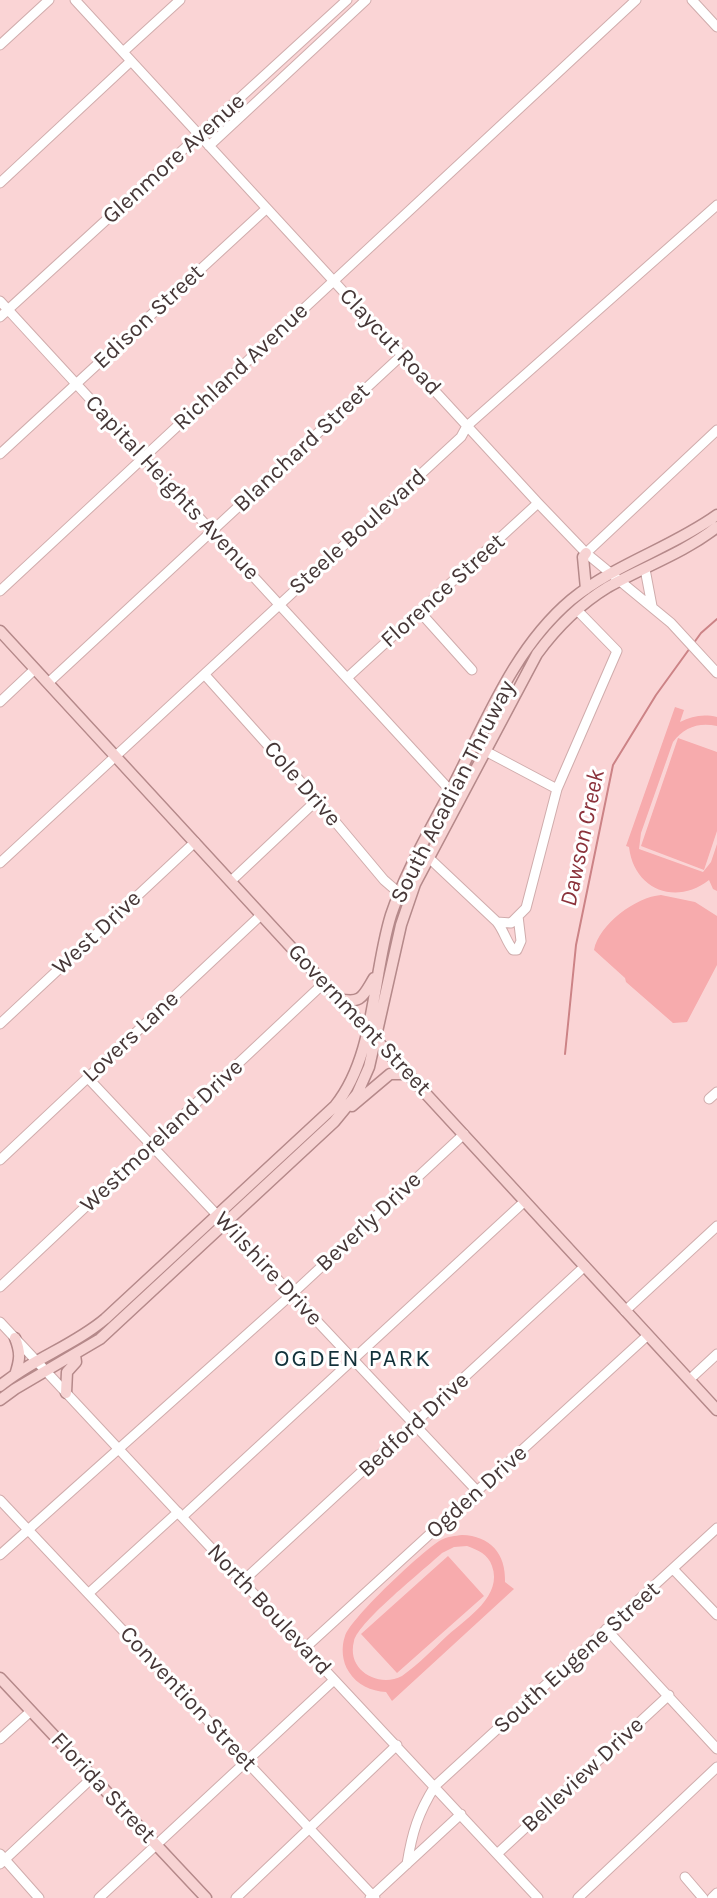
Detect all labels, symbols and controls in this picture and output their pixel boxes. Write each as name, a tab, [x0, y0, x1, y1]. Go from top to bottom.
street label: Glenmore Avenue	[97, 88, 251, 230]
street label: Edison Street	[88, 259, 210, 375]
street label: Claycut Road	[333, 283, 447, 401]
street label: Richland Avenue	[168, 297, 314, 437]
street label: Blanchard Street	[228, 378, 376, 518]
street label: Capital Heights Avenue	[79, 390, 265, 586]
street label: Steele Boulevard	[284, 463, 432, 601]
street label: Florence Street	[375, 528, 511, 654]
street label: South Acadian Thruway	[385, 676, 521, 908]
street label: Cole Drive	[257, 736, 347, 832]
water label: Dawson Creek	[554, 767, 612, 909]
street label: West Drive	[47, 885, 147, 981]
street label: Government Street	[282, 938, 436, 1102]
street label: Lovers Lane	[77, 985, 185, 1089]
street label: Westmoreland Drive	[75, 1053, 249, 1219]
street label: Beverly Drive	[311, 1166, 427, 1278]
street label: Wilshire Drive	[208, 1206, 328, 1332]
district label: OGDEN PARK	[275, 1345, 431, 1373]
street label: Bedford Drive	[353, 1367, 475, 1483]
street label: Ogden Drive	[421, 1439, 533, 1545]
street label: North Boulevard	[201, 1538, 337, 1682]
street label: South Eugene Street	[488, 1576, 666, 1740]
street label: Convention Street	[114, 1621, 262, 1777]
street label: Belleview Drive	[516, 1711, 650, 1839]
street label: Florida Street	[45, 1727, 161, 1849]

